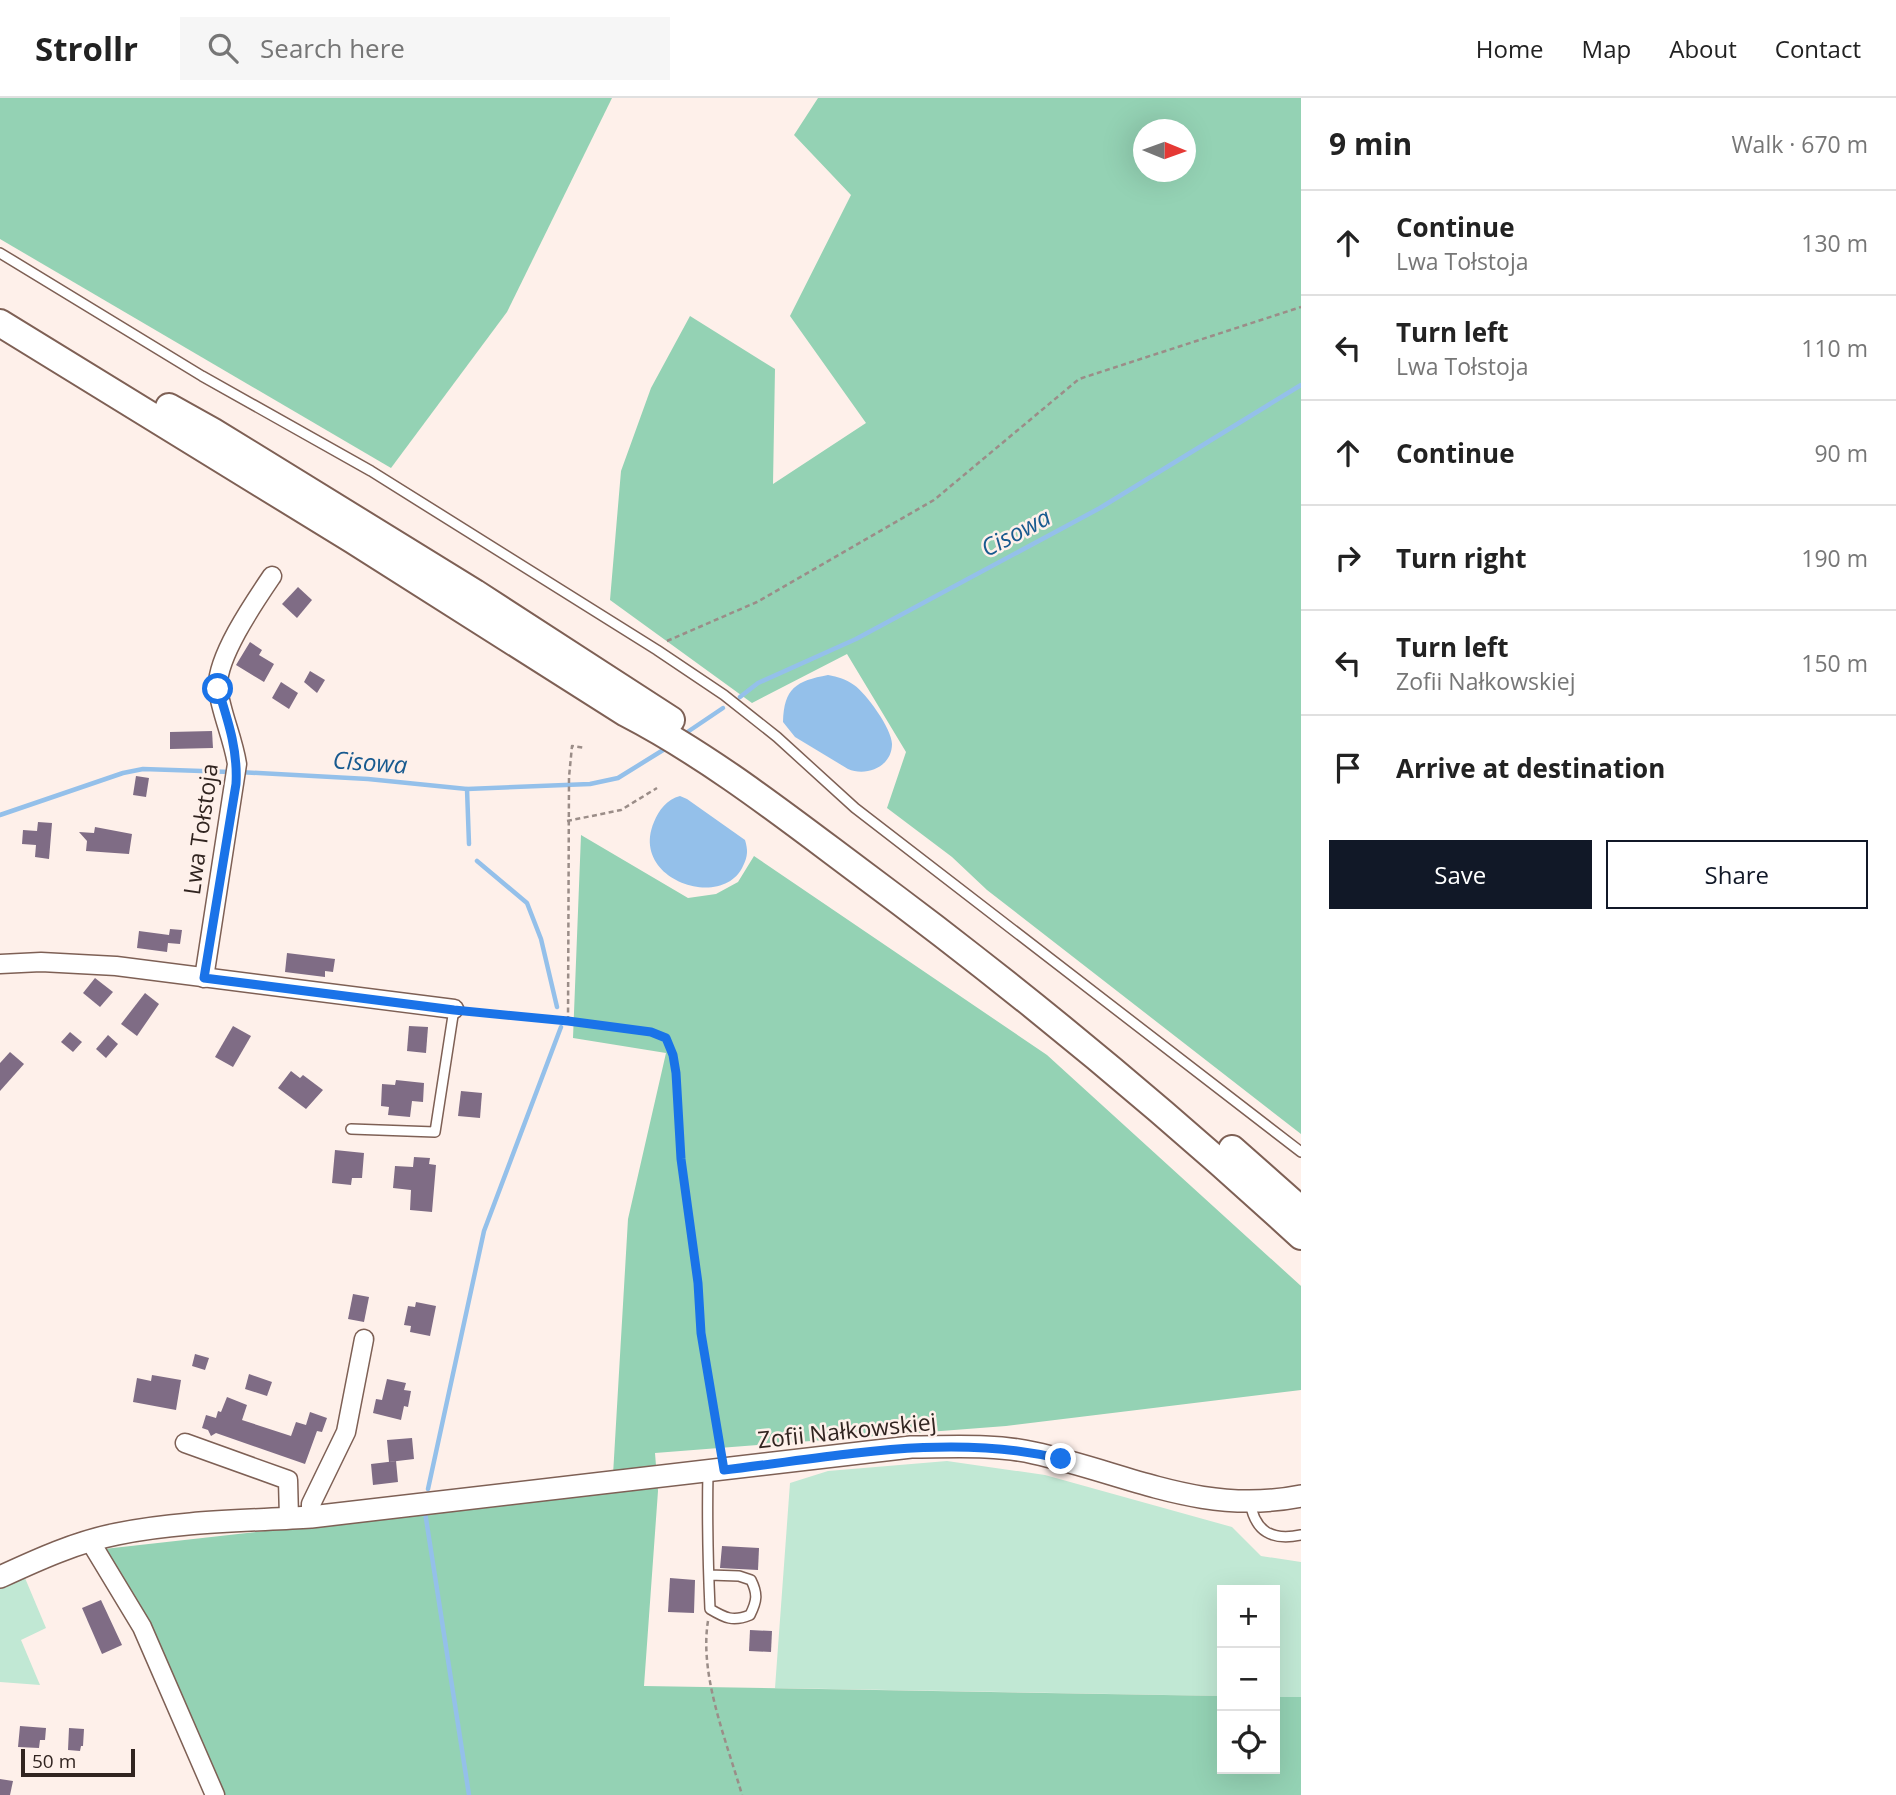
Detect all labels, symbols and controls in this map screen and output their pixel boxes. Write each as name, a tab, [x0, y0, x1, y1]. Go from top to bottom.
search box	[180, 17, 670, 80]
text: Strollr	[35, 26, 138, 71]
icon: search	[204, 29, 242, 67]
text: Search here	[260, 30, 405, 66]
text: Home	[1476, 32, 1544, 65]
text: Map	[1582, 32, 1631, 65]
text: About	[1669, 32, 1737, 65]
text: Contact	[1775, 32, 1861, 65]
north arrow	[1133, 119, 1196, 182]
text: 9 min	[1329, 123, 1412, 164]
text: Walk · 670 m	[1731, 128, 1868, 160]
text: Continue	[1396, 209, 1515, 245]
icon: ahead	[1329, 224, 1367, 262]
text: 130 m	[1801, 227, 1868, 259]
text: Lwa Tołstoja	[1396, 245, 1528, 277]
text: Turn left	[1396, 314, 1508, 350]
icon: left	[1329, 329, 1367, 367]
text: 110 m	[1801, 332, 1868, 364]
text: Lwa Tołstoja	[1396, 350, 1528, 382]
icon: ahead	[1329, 434, 1367, 472]
text: Continue	[1396, 435, 1515, 471]
text: 90 m	[1814, 437, 1868, 469]
water label: Cisowa	[975, 499, 1056, 564]
icon: right	[1329, 539, 1367, 577]
text: Turn right	[1396, 540, 1527, 576]
text: 190 m	[1801, 542, 1868, 574]
text: Turn left	[1396, 629, 1508, 665]
icon: left	[1329, 644, 1367, 682]
text: 150 m	[1801, 647, 1868, 679]
text: Zofii Nałkowskiej	[1396, 665, 1576, 697]
route start	[202, 673, 233, 704]
water label: Cisowa	[332, 742, 409, 781]
icon: arrive	[1329, 749, 1367, 787]
text: Arrive at destination	[1396, 750, 1665, 786]
street label: Lwa Tołstoja	[175, 761, 225, 897]
button: Save	[1329, 840, 1592, 909]
button: Share	[1606, 840, 1868, 909]
street label: Zofii Nałkowskiej	[756, 1405, 938, 1455]
route end	[1045, 1443, 1076, 1474]
map controls	[1217, 1585, 1280, 1774]
button: +	[1217, 1585, 1280, 1648]
button: −	[1217, 1648, 1280, 1711]
button: locate	[1217, 1711, 1280, 1774]
scale bar	[21, 1746, 135, 1778]
text: 50 m	[32, 1748, 76, 1774]

